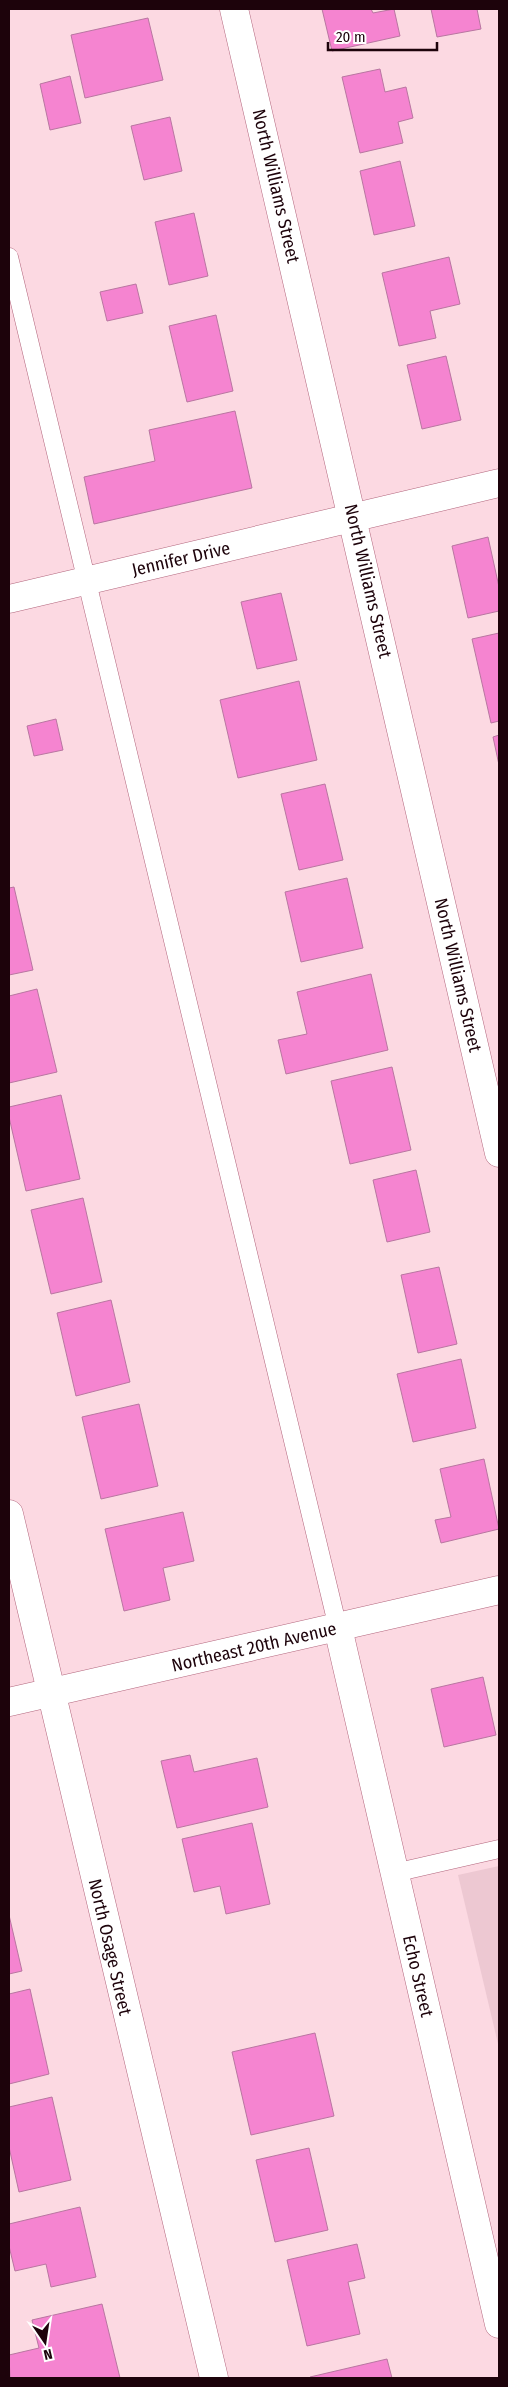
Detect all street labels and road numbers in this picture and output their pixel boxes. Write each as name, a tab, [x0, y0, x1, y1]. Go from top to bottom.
street label: North Williams Street	[248, 107, 304, 265]
street label: North Williams Street	[340, 502, 396, 660]
street label: Jennifer Drive	[130, 537, 232, 581]
street label: North Williams Street	[430, 896, 486, 1054]
street label: Northeast 20th Avenue	[170, 1617, 339, 1677]
street label: North Osage Street	[84, 1877, 136, 2017]
street label: Echo Street	[398, 1933, 438, 2019]

